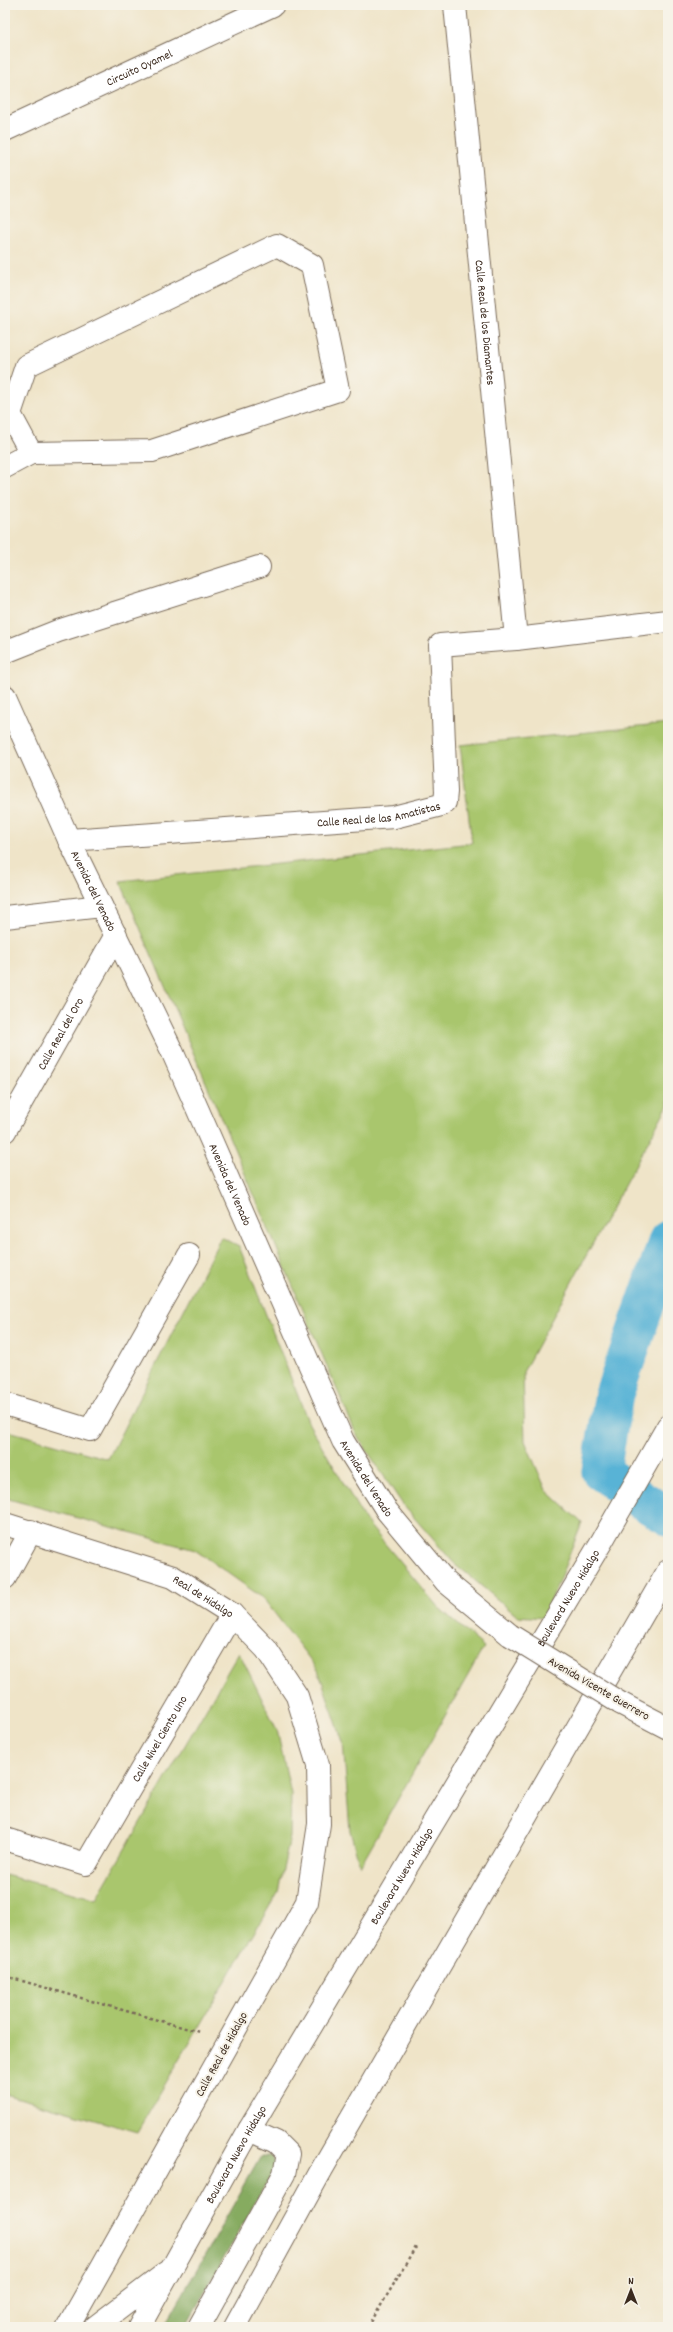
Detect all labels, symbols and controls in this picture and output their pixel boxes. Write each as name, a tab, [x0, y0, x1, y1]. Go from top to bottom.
street label: Circuito Oyamel	[104, 46, 176, 92]
street label: Calle Real de los Diamantes	[470, 259, 499, 386]
street label: Calle Real de las Amatistas	[316, 798, 443, 832]
street label: Avenida del Venado	[65, 848, 119, 935]
street label: Calle Real del Oro	[34, 995, 89, 1074]
street label: Avenida del Venado	[204, 1141, 255, 1229]
street label: Avenida del Venado	[334, 1437, 396, 1521]
street label: Boulevard Nuevo Hidalgo	[534, 1547, 605, 1650]
street label: Real de Hidalgo	[169, 1572, 236, 1623]
street label: Avenida Vicente Guerrero	[544, 1653, 652, 1725]
street label: Calle Nivel Ciento Uno	[129, 1693, 192, 1786]
street label: Boulevard Nuevo Hidalgo	[367, 1825, 438, 1928]
street label: Calle Real de Hidalgo	[192, 2009, 253, 2100]
street label: Boulevard Nuevo Hidalgo	[202, 2103, 272, 2207]
north arrow	[611, 2270, 651, 2310]
text: N	[628, 2274, 634, 2290]

